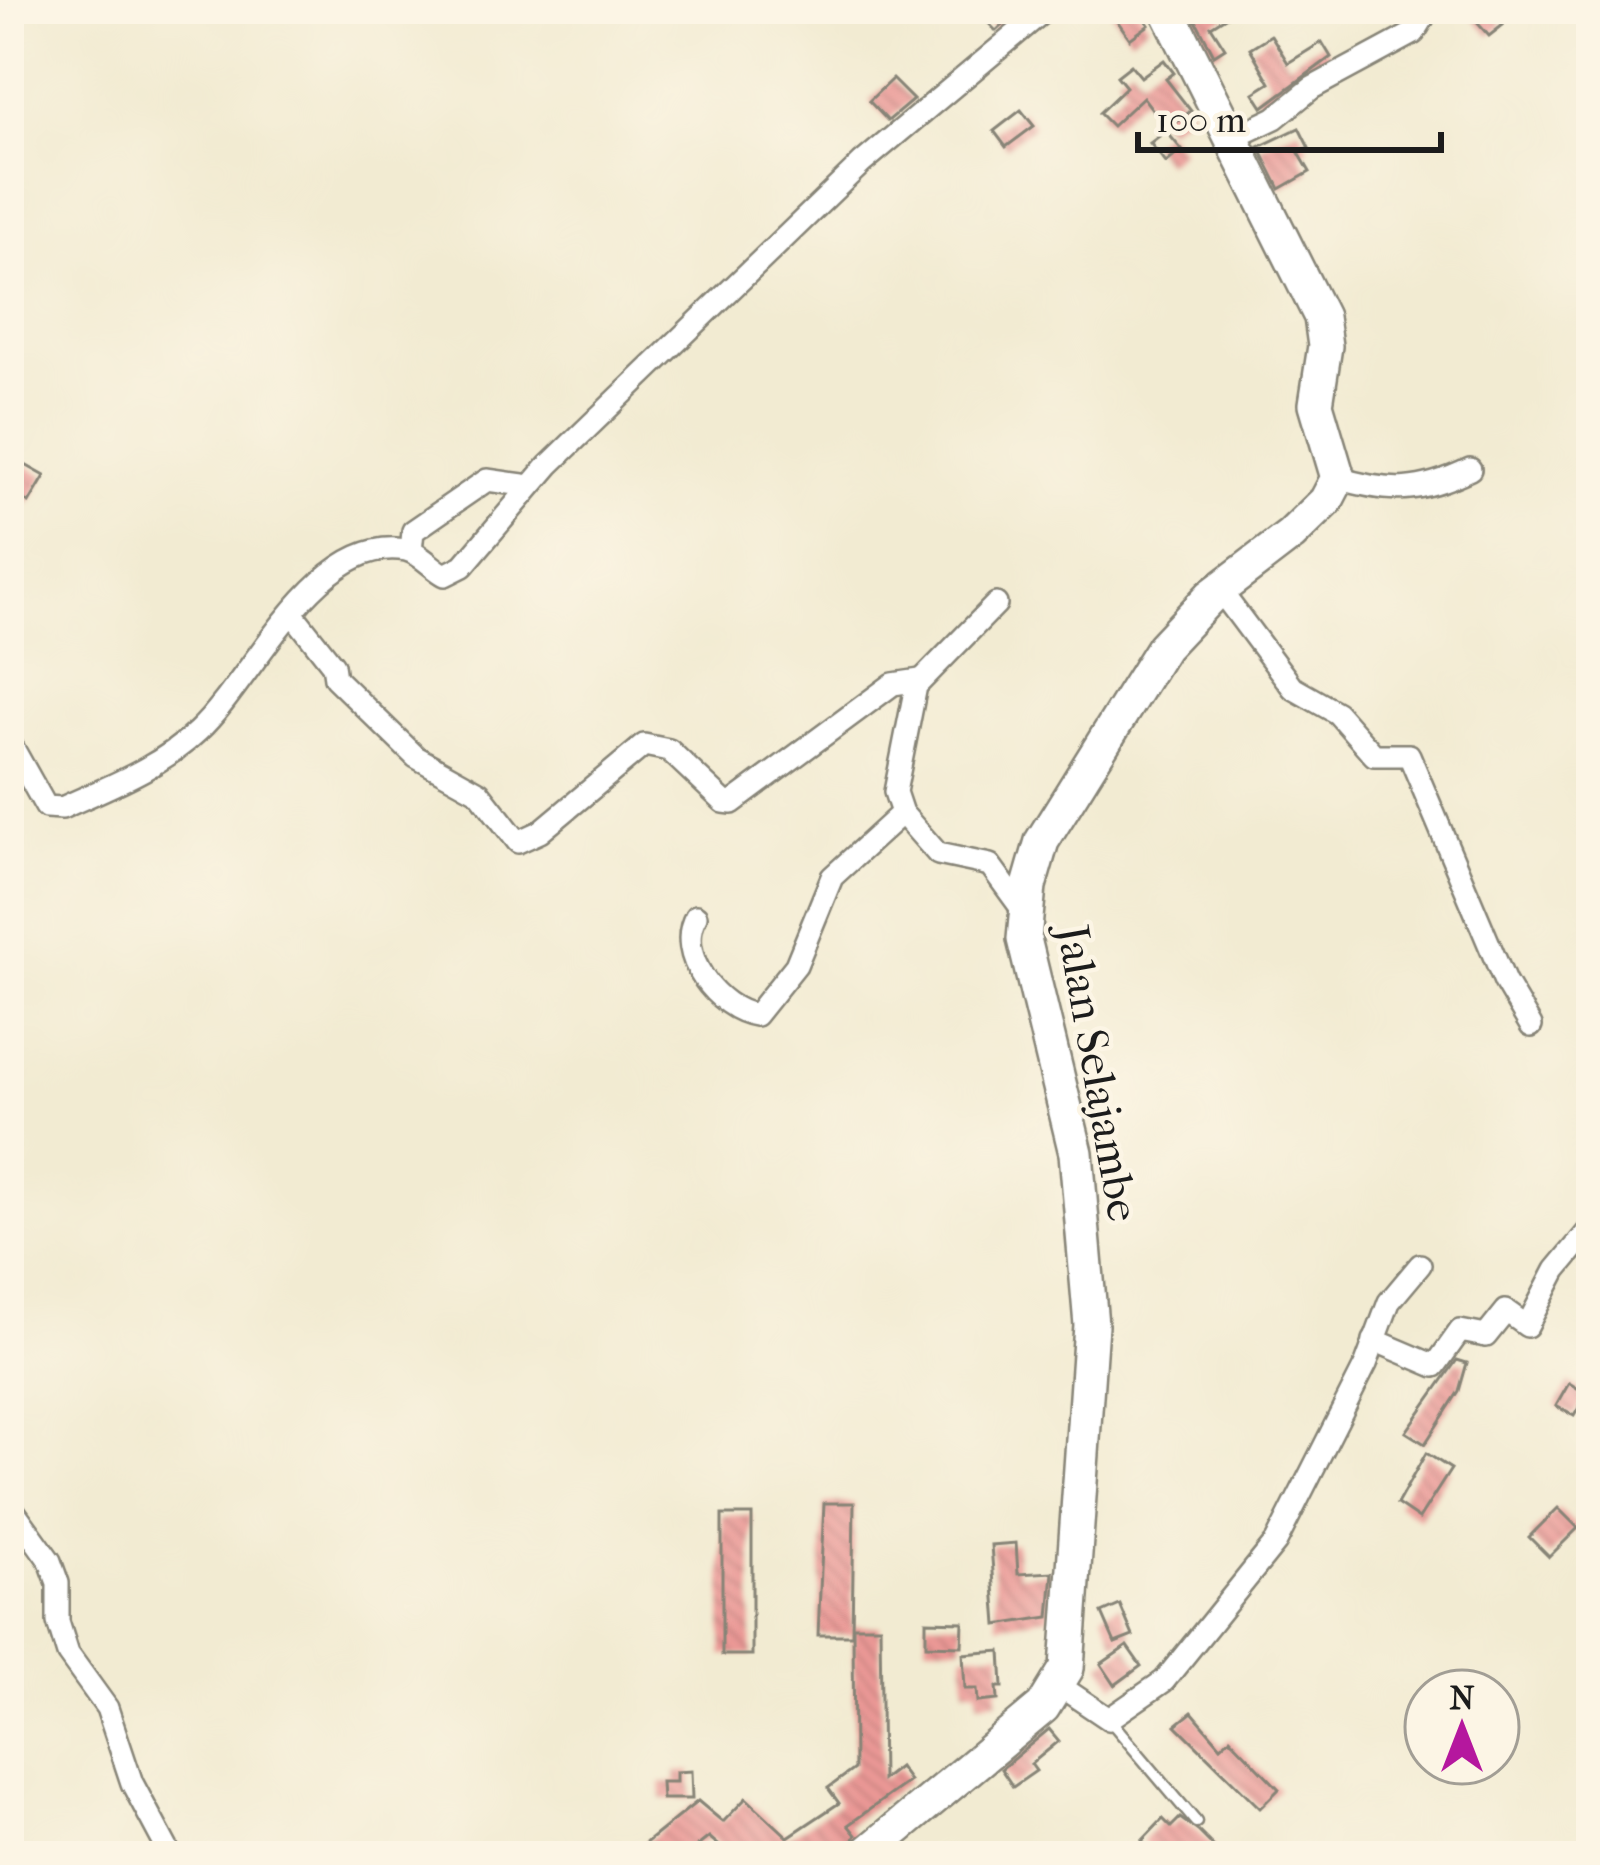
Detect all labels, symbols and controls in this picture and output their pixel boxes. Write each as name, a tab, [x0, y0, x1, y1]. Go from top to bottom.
scale bar	[1138, 78, 1441, 152]
text: 100 m	[1156, 99, 1246, 141]
street label: Jalan Selajambe	[1045, 918, 1150, 1225]
north arrow	[1402, 1667, 1522, 1787]
text: N	[1449, 1679, 1475, 1718]

